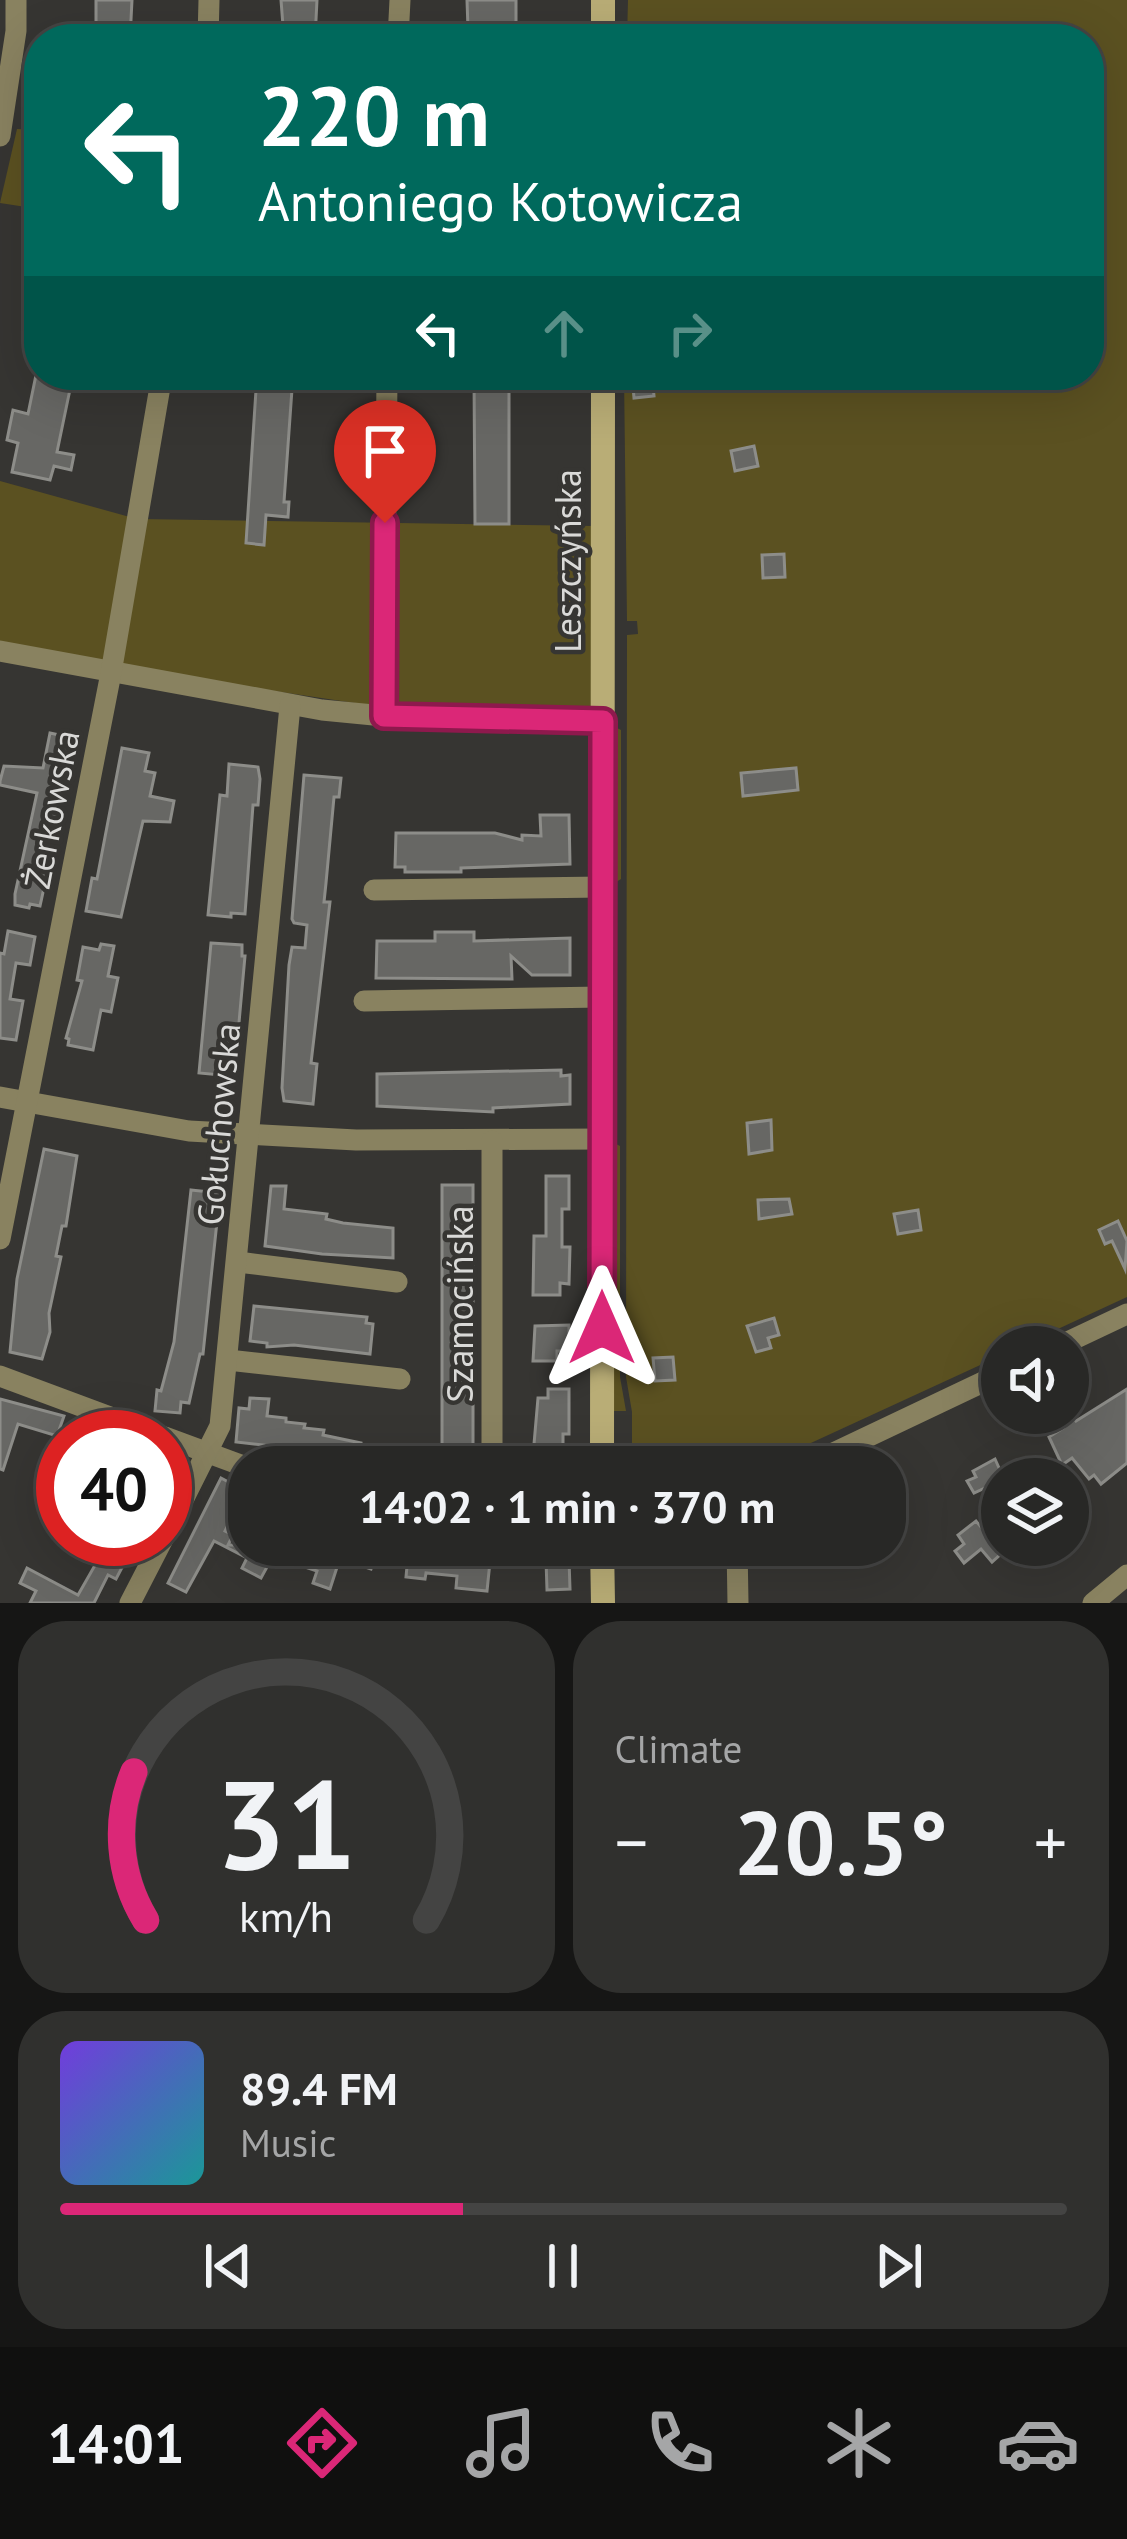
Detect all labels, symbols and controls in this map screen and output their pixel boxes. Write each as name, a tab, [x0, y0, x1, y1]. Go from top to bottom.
text: 220 m	[258, 60, 490, 169]
icon: left	[60, 72, 216, 228]
text: Antoniego Kotowicza	[258, 166, 743, 236]
icon: left	[405, 300, 471, 366]
icon: ahead	[531, 300, 597, 366]
icon: right	[657, 300, 723, 366]
pin	[334, 400, 436, 523]
icon: arrive	[352, 418, 418, 484]
street label: Leszczyńska	[544, 469, 591, 653]
street label: Żerkowska	[13, 726, 89, 892]
street label: Gołuchowska	[186, 1021, 250, 1227]
street label: Szamocińska	[436, 1205, 483, 1403]
position arrow	[539, 1265, 665, 1391]
map controls	[981, 1326, 1089, 1566]
button: sound	[981, 1326, 1089, 1434]
speed limit sign: 40	[36, 1410, 192, 1566]
button: layers	[981, 1458, 1089, 1566]
text: 14:02 · 1 min · 370 m	[359, 1477, 775, 1535]
text: Climate	[615, 1723, 742, 1774]
text: 31	[215, 1742, 357, 1903]
text: 20.5°	[733, 1783, 948, 1900]
text: −	[615, 1799, 648, 1884]
text: +	[1034, 1799, 1067, 1884]
text: km/h	[239, 1888, 333, 1944]
text: 89.4 FM	[240, 2059, 398, 2117]
text: Music	[240, 2117, 336, 2168]
icon: previous	[195, 2233, 261, 2299]
icon: pause	[530, 2233, 596, 2299]
icon: next	[866, 2233, 932, 2299]
icon: directions	[280, 2401, 364, 2485]
icon: music	[459, 2401, 543, 2485]
icon: phone	[638, 2401, 722, 2485]
icon: climate	[817, 2401, 901, 2485]
icon: car	[996, 2401, 1080, 2485]
text: 14:01	[48, 2408, 185, 2478]

